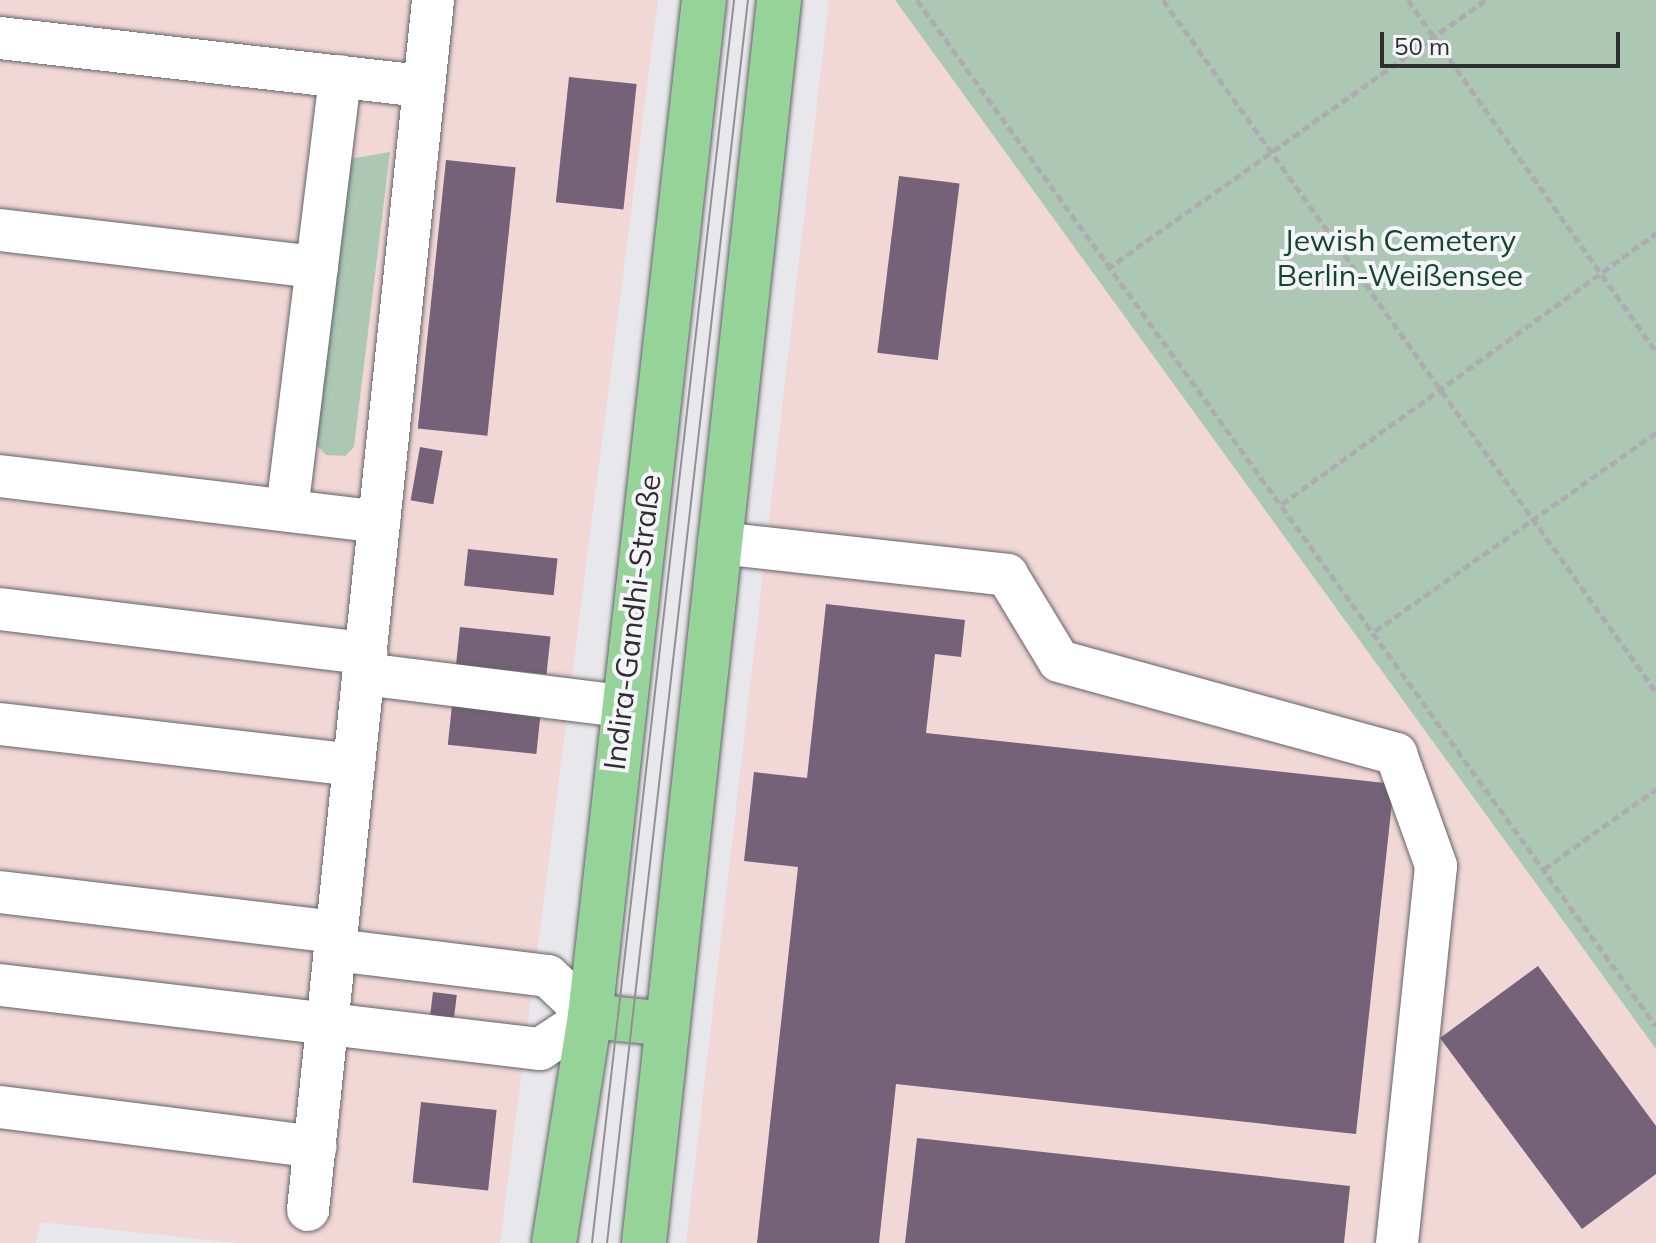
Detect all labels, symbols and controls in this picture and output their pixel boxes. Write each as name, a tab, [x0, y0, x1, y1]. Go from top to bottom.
scale bar	[1384, 16, 1624, 66]
text: 50 m	[1394, 31, 1450, 61]
park label: Jewish Cemetery Berlin-Weißensee	[1277, 222, 1523, 292]
street label: Indira-Gandhi-Straße	[596, 472, 668, 772]

